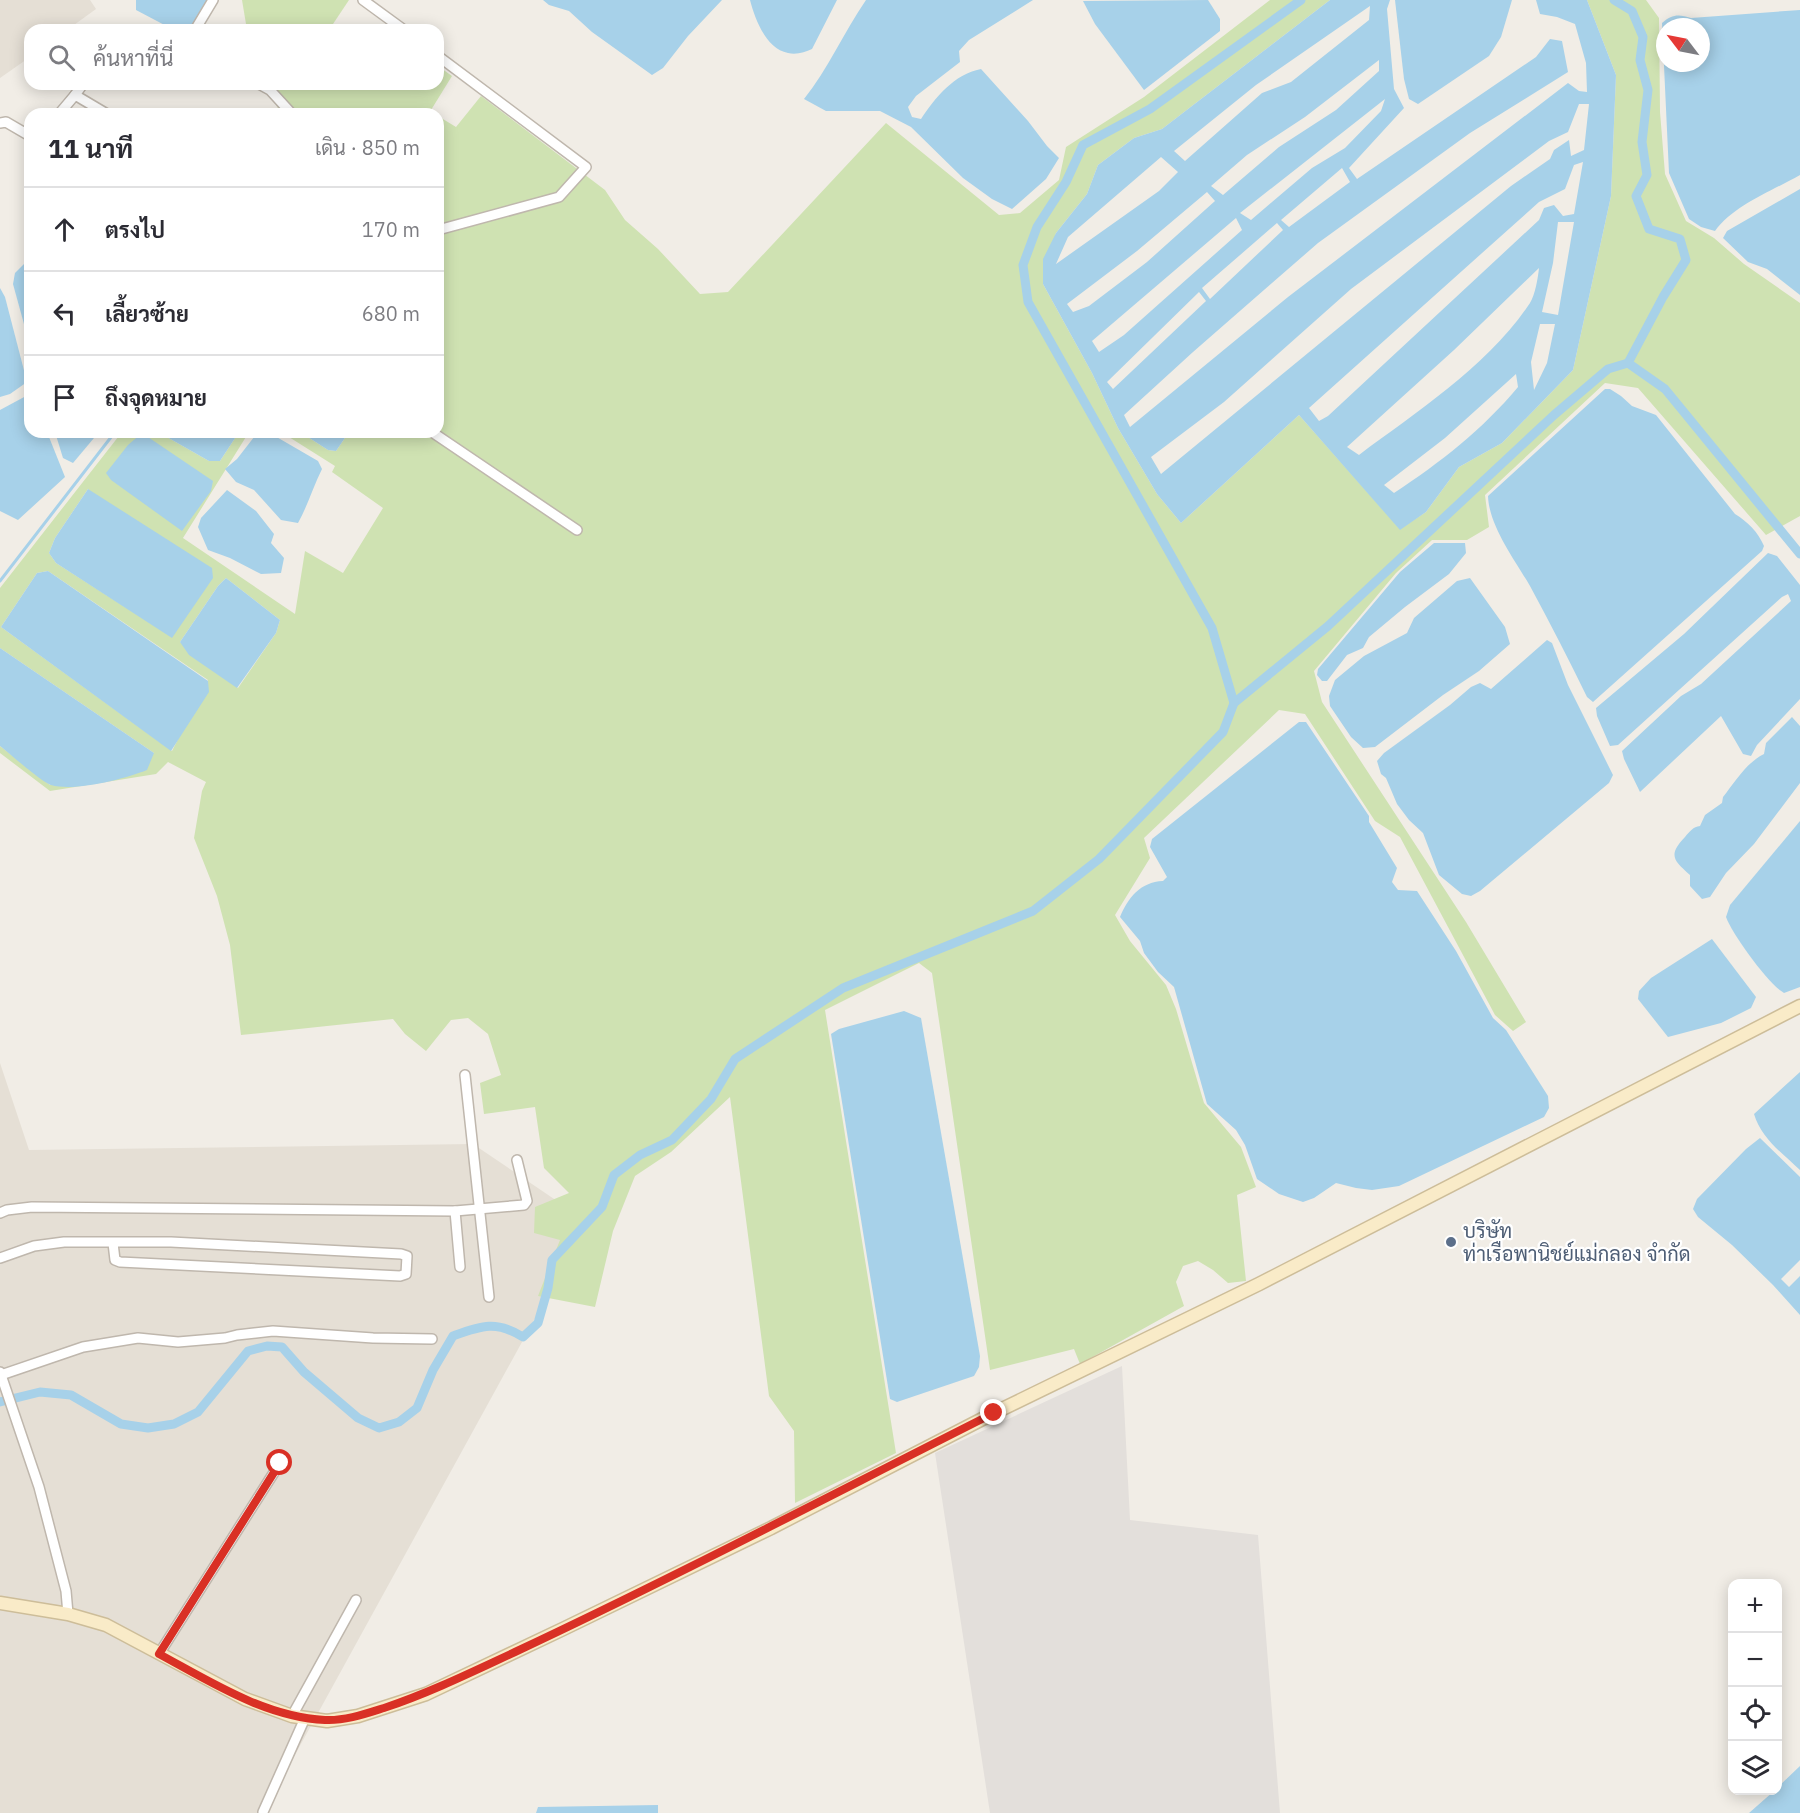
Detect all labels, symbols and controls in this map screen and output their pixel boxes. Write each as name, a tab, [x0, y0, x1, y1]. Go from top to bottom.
north arrow	[1656, 18, 1710, 72]
search box	[24, 24, 444, 90]
icon: search	[45, 41, 78, 74]
text: ค้นหาที่นี่	[93, 43, 173, 72]
text: 11 นาที	[48, 131, 133, 165]
text: เดิน · 850 m	[315, 134, 420, 161]
icon: ahead	[48, 213, 81, 246]
text: ตรงไป	[105, 215, 165, 244]
text: 170 m	[362, 216, 420, 243]
icon: left	[48, 297, 81, 330]
text: เลี้ยวซ้าย	[105, 299, 189, 328]
text: 680 m	[362, 300, 420, 327]
icon: arrive	[48, 381, 81, 414]
text: ถึงจุดหมาย	[105, 383, 207, 412]
place label: บริษัท ท่าเรือพานิชย์แม่กลอง จำกัด	[1463, 1217, 1691, 1267]
marker: บริษัท ท่าเรือพานิชย์แม่กลอง จำกัด	[1444, 1235, 1458, 1249]
route end	[980, 1399, 1006, 1425]
route start	[266, 1449, 292, 1475]
map controls	[1728, 1579, 1782, 1795]
button: +	[1728, 1579, 1782, 1633]
button: −	[1728, 1633, 1782, 1687]
button: locate	[1728, 1687, 1782, 1741]
button: layers	[1728, 1741, 1782, 1795]

